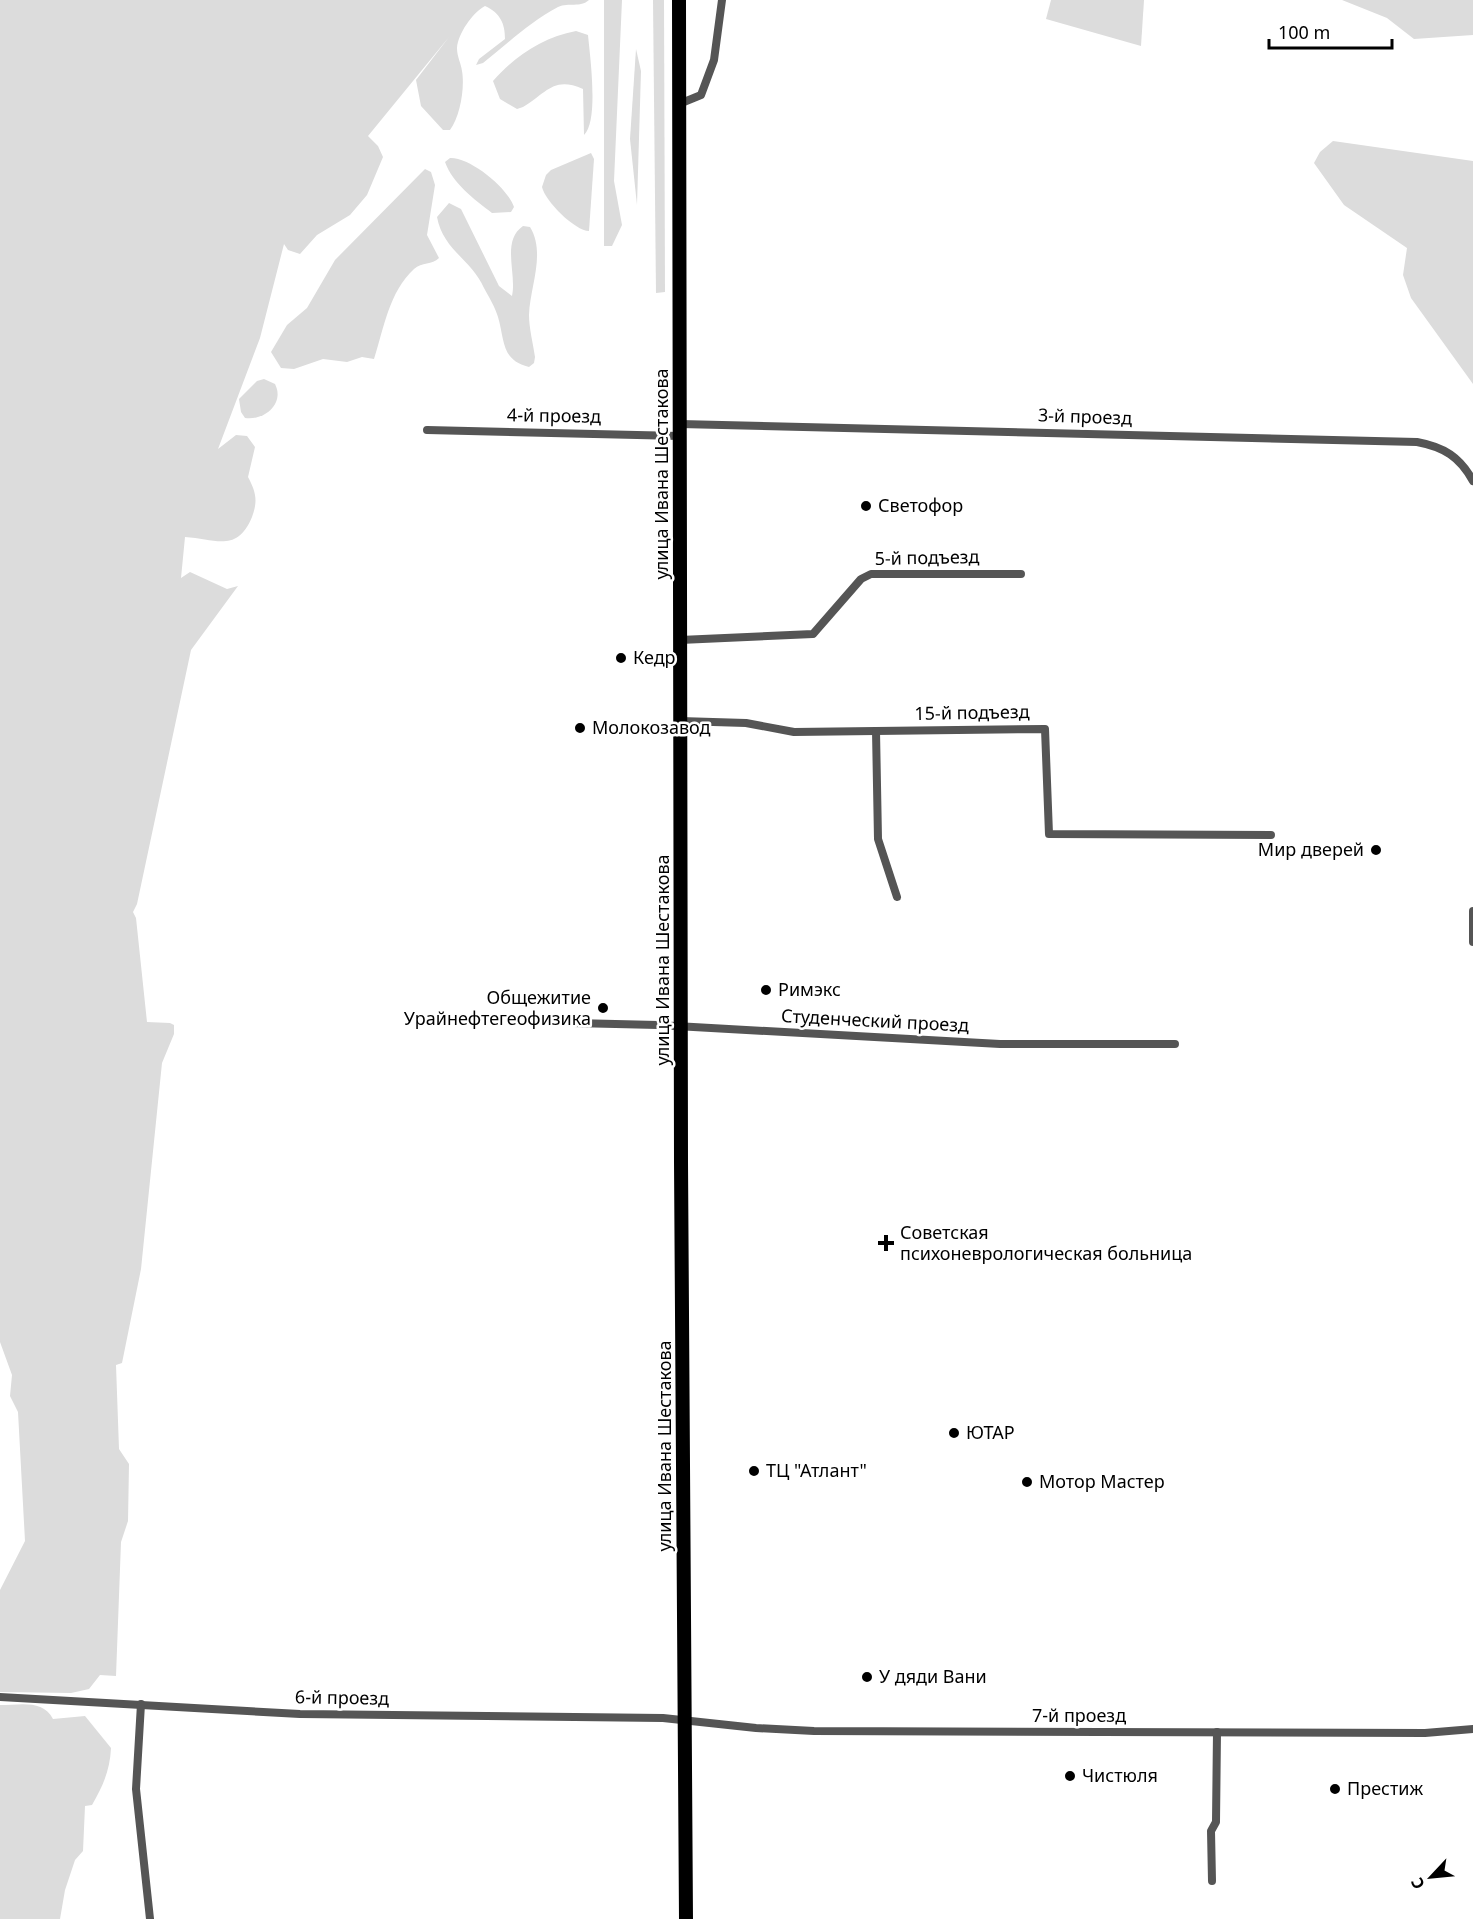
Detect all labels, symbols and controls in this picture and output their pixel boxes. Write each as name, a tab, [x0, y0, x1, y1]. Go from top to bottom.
scale bar	[1269, 12, 1392, 50]
text: 100 m	[1278, 20, 1330, 44]
street label: улица Ивана Шестакова	[649, 368, 673, 580]
street label: 4-й проезд	[507, 402, 601, 428]
street label: 3-й проезд	[1038, 402, 1133, 430]
place label: Светофор	[878, 493, 963, 517]
marker: Светофор	[859, 499, 873, 513]
street label: 5-й подъезд	[874, 544, 980, 570]
place label: Кедр	[633, 645, 676, 669]
marker: Кедр	[614, 651, 628, 665]
street label: 15-й подъезд	[914, 699, 1030, 725]
place label: Молокозавод	[592, 715, 711, 739]
marker: Молокозавод	[573, 721, 587, 735]
place label: Мир дверей	[1258, 837, 1364, 861]
marker: Мир дверей	[1369, 843, 1383, 857]
street label: улица Ивана Шестакова	[650, 854, 674, 1066]
place label: Римэкс	[778, 977, 841, 1001]
marker: Римэкс	[759, 983, 773, 997]
place label: Общежитие Урайнефтегеофизика	[404, 985, 591, 1030]
marker: Общежитие Урайнефтегеофизика	[596, 1001, 610, 1015]
street label: Студенческий проезд	[780, 1003, 970, 1037]
place label: Советская психоневрологическая больница	[900, 1220, 1192, 1265]
marker: Советская психоневрологическая больница	[877, 1234, 895, 1252]
street label: улица Ивана Шестакова	[652, 1340, 676, 1552]
place label: ЮТАР	[966, 1420, 1015, 1444]
marker: ЮТАР	[947, 1426, 961, 1440]
place label: ТЦ "Атлант"	[766, 1458, 867, 1482]
marker: ТЦ "Атлант"	[747, 1464, 761, 1478]
place label: Мотор Мастер	[1039, 1469, 1165, 1493]
marker: Мотор Мастер	[1020, 1475, 1034, 1489]
place label: У дяди Вани	[879, 1664, 987, 1688]
marker: У дяди Вани	[860, 1670, 874, 1684]
street label: 6-й проезд	[295, 1684, 389, 1710]
street label: 7-й проезд	[1032, 1703, 1126, 1727]
place label: Чистюля	[1082, 1763, 1158, 1787]
marker: Чистюля	[1063, 1769, 1077, 1783]
place label: Престиж	[1347, 1776, 1423, 1800]
marker: Престиж	[1328, 1782, 1342, 1796]
north arrow	[1401, 1847, 1461, 1907]
text: С	[1405, 1874, 1430, 1893]

